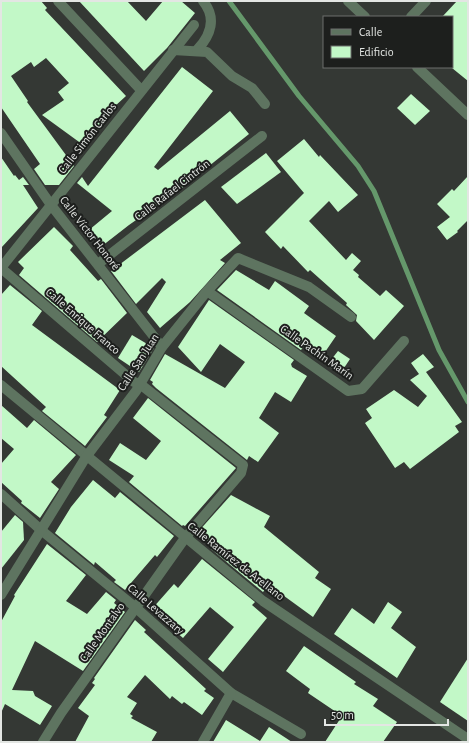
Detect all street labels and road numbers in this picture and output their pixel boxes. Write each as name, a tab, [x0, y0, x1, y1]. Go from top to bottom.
street label: Calle Simón Carlos	[56, 100, 118, 176]
street label: Calle Rafael Cintrón	[132, 157, 212, 223]
street label: Calle Víctor Honoré	[58, 194, 122, 272]
street label: Calle Enrique Franco	[44, 286, 123, 356]
street label: Calle Pachín Marín	[278, 322, 356, 382]
street label: Calle San Juan	[115, 331, 161, 393]
street label: Calle Ramírez de Arellano	[185, 520, 287, 603]
street label: Calle Levazzary	[125, 581, 187, 637]
street label: Calle Montalvo	[77, 600, 127, 664]

